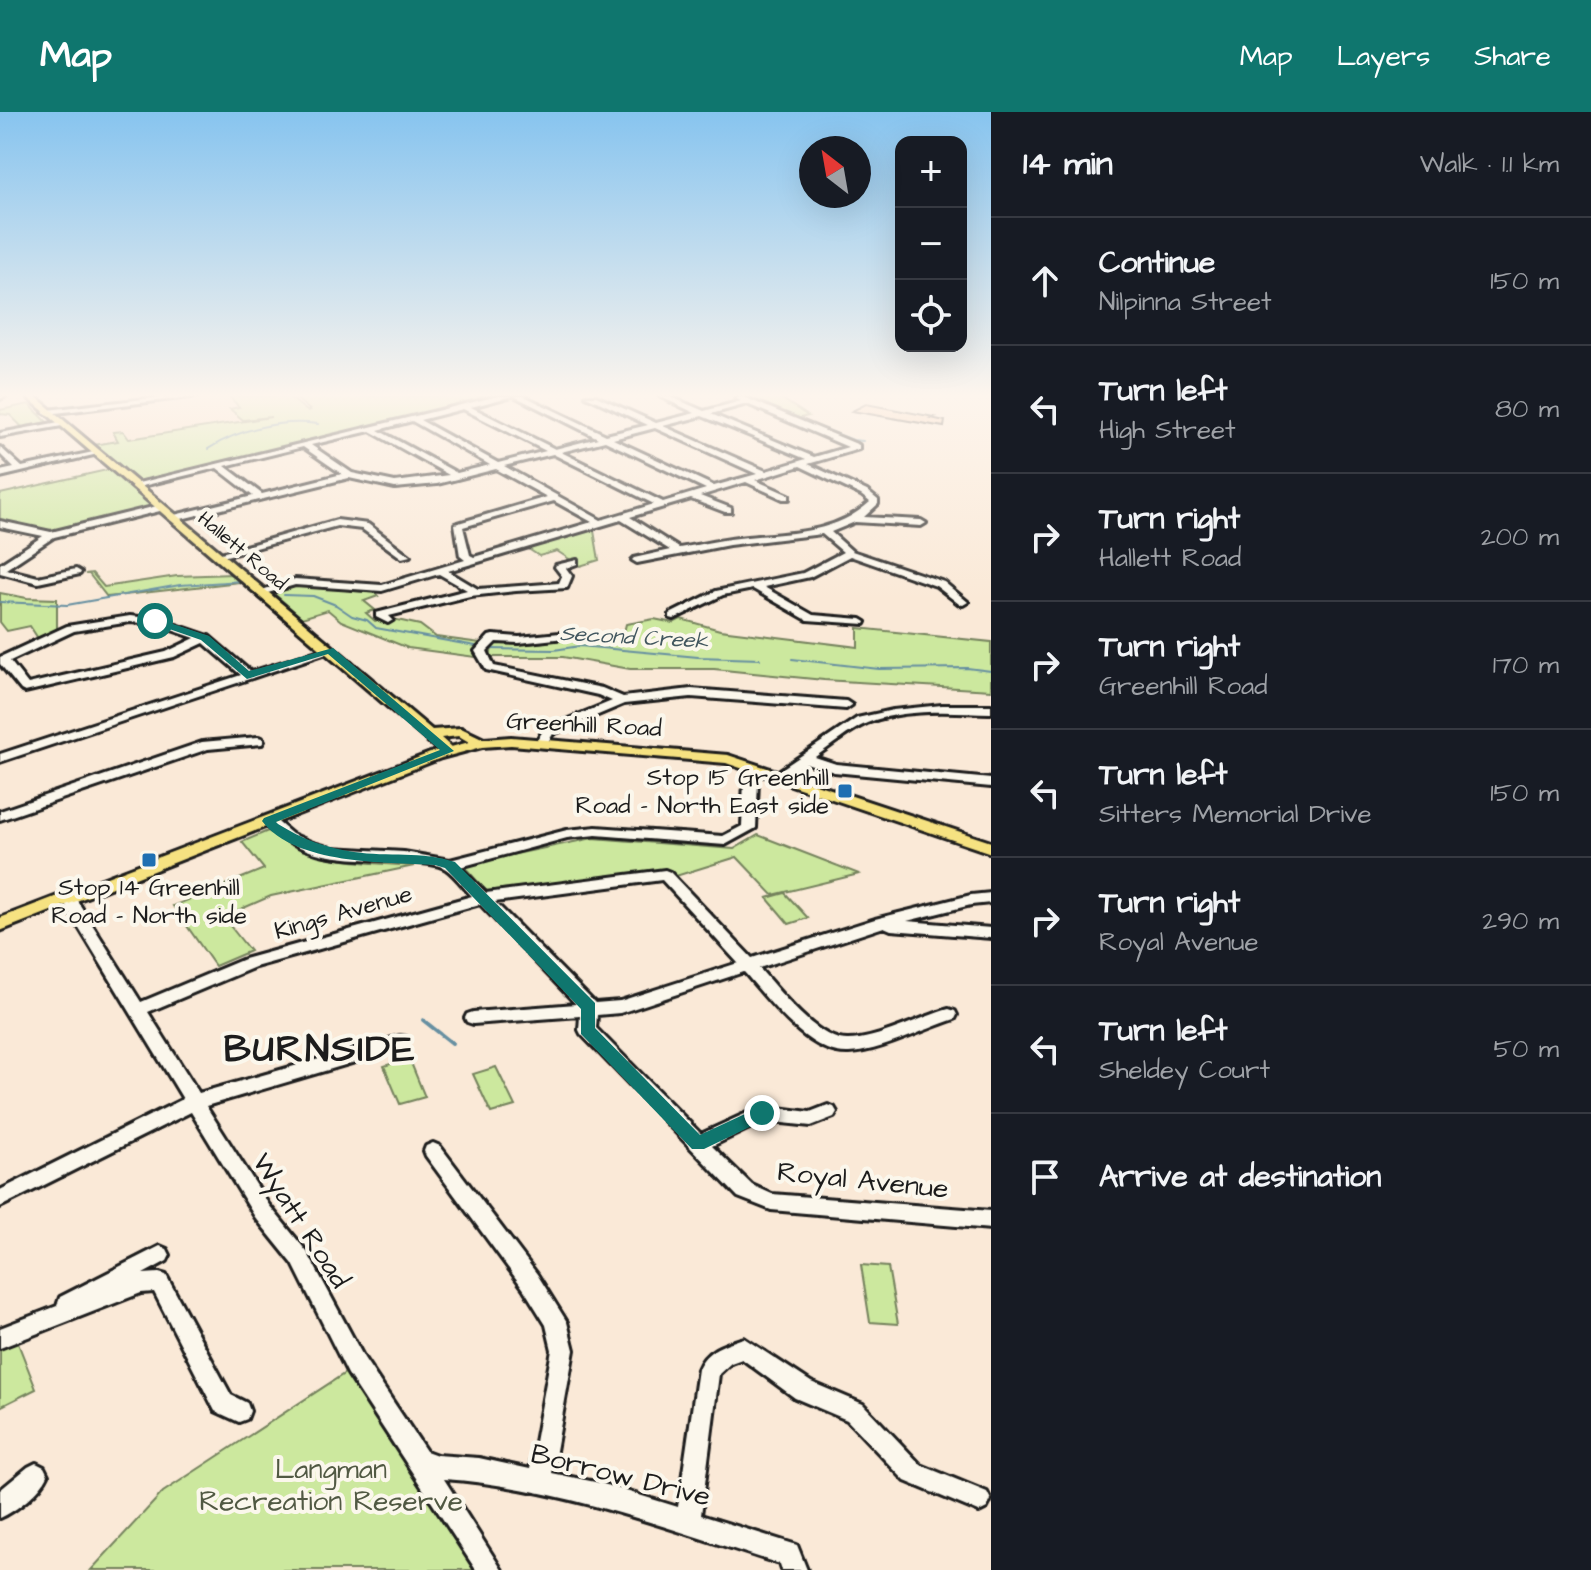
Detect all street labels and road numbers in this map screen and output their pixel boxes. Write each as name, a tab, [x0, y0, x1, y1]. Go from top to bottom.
street label: Hallett Road	[191, 505, 293, 597]
street label: Greenhill Road	[505, 704, 663, 746]
street label: Kings Avenue	[270, 877, 417, 950]
street label: Wyatt Road	[241, 1146, 359, 1297]
street label: Royal Avenue	[775, 1152, 950, 1211]
street label: Borrow Drive	[527, 1434, 714, 1517]

